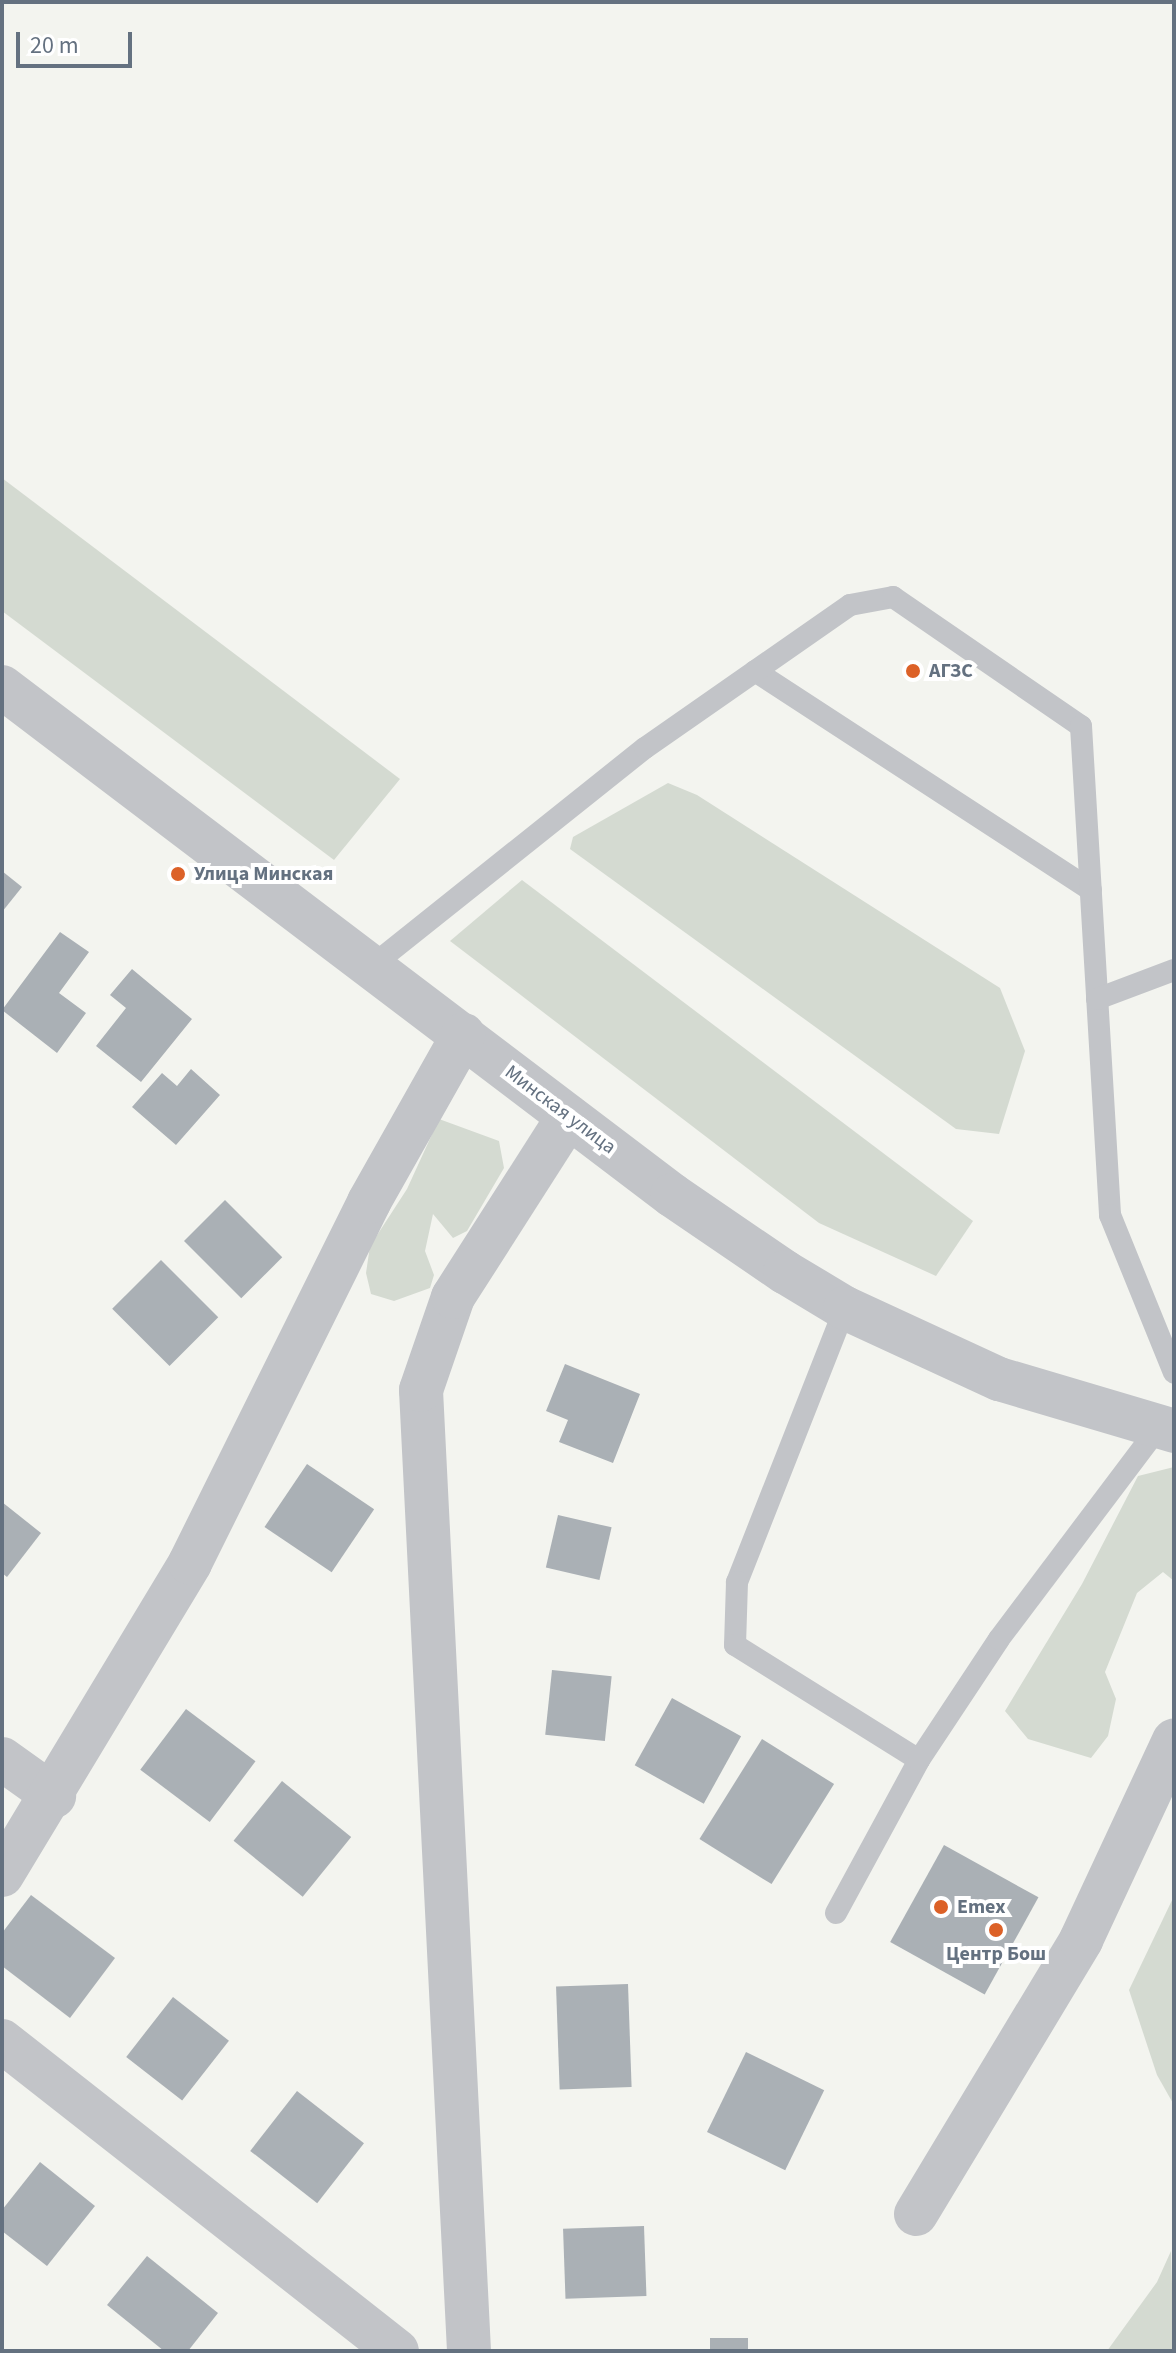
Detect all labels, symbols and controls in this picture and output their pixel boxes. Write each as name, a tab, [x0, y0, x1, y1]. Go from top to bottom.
scale bar	[20, 16, 136, 66]
text: 20 m	[30, 28, 79, 63]
place label: АГЗС	[929, 659, 973, 683]
marker: АГЗС	[904, 662, 922, 680]
place label: Улица Минская	[194, 862, 333, 886]
marker: Улица Минская	[169, 865, 187, 883]
street label: Минская улица	[500, 1060, 620, 1160]
place label: Emex	[957, 1895, 1005, 1919]
marker: Emex	[932, 1898, 950, 1916]
marker: Центр Бош	[987, 1921, 1005, 1939]
place label: Центр Бош	[946, 1942, 1046, 1966]

